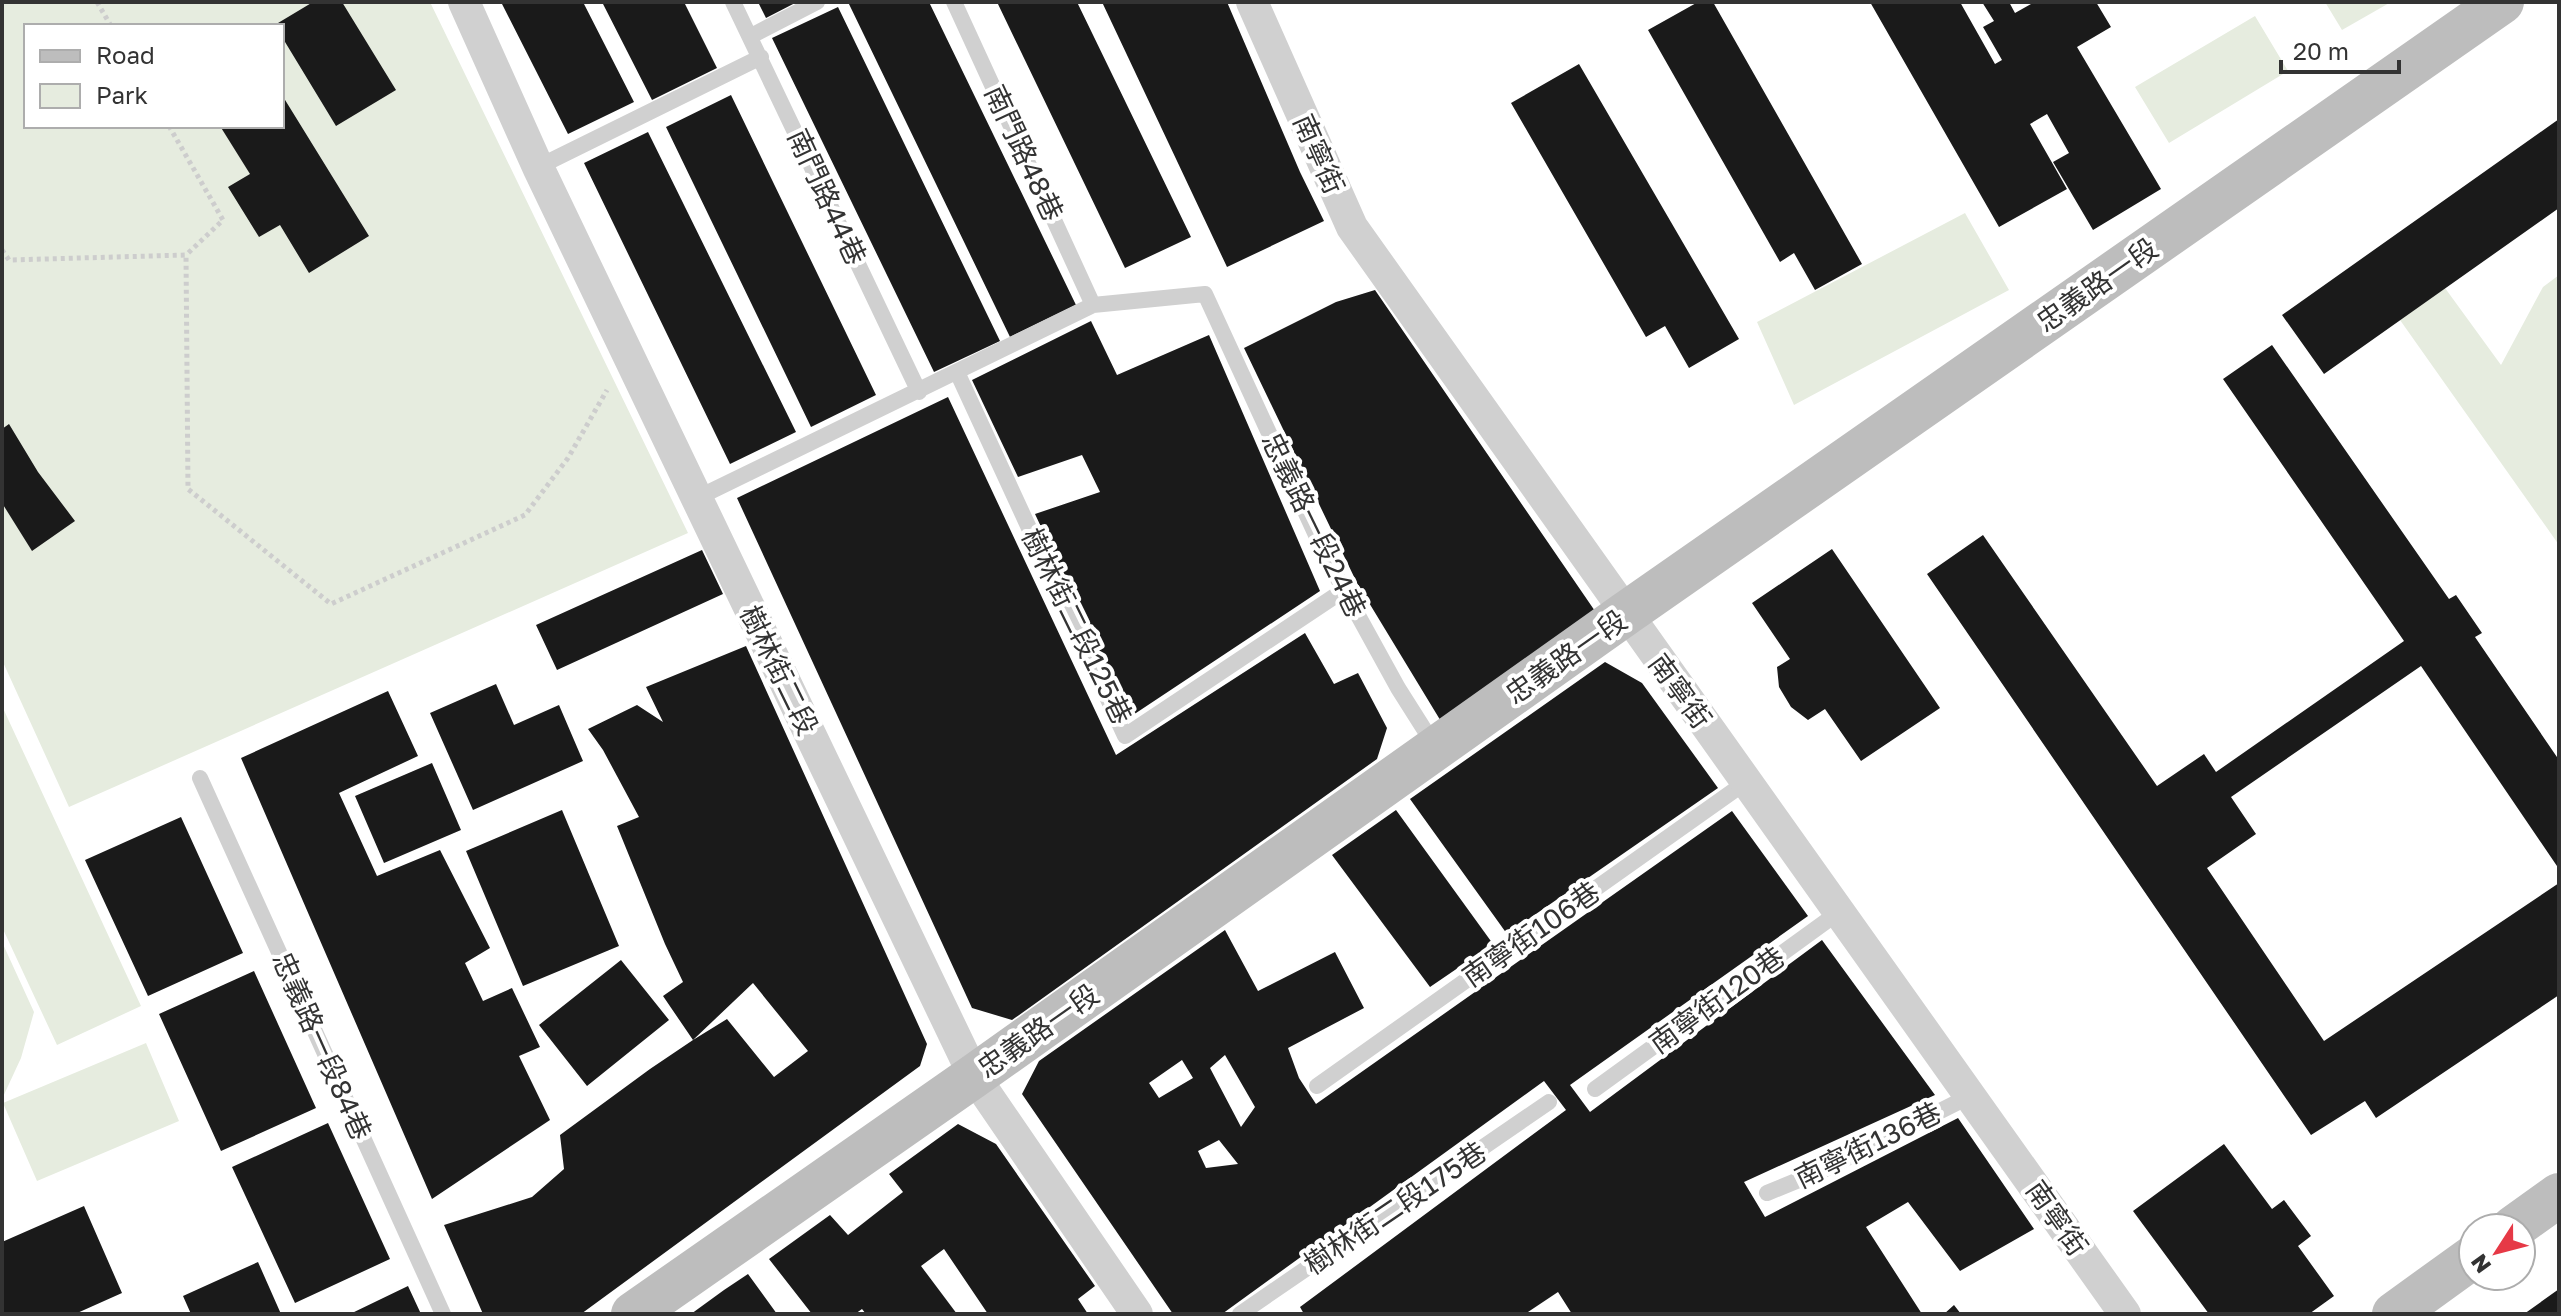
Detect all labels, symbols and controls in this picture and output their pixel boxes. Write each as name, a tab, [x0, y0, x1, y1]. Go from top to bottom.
legend	[24, 24, 284, 128]
scale bar	[2281, 24, 2399, 74]
text: 20 m	[2293, 36, 2349, 65]
text: Road	[96, 40, 155, 69]
text: Park	[96, 80, 148, 109]
street label: 南門路48巷	[979, 80, 1070, 226]
street label: 南寧街	[1287, 109, 1352, 199]
street label: 南門路44巷	[782, 124, 873, 270]
street label: 忠義路一段	[2030, 231, 2164, 338]
street label: 忠義路一段24巷	[1255, 427, 1373, 622]
street label: 樹林街二段125巷	[1016, 522, 1139, 729]
street label: 樹林街二段	[734, 600, 825, 740]
street label: 忠義路一段	[1499, 603, 1633, 710]
street label: 南寧街	[1642, 647, 1718, 734]
street label: 南寧街106巷	[1456, 874, 1606, 993]
street label: 南寧街120巷	[1643, 939, 1791, 1060]
street label: 忠義路一段84巷	[266, 947, 379, 1145]
street label: 忠義路一段	[971, 977, 1105, 1084]
street label: 南寧街136巷	[1789, 1095, 1946, 1194]
street label: 樹林街二段175巷	[1297, 1134, 1492, 1281]
street label: 南寧街	[2020, 1174, 2095, 1262]
north arrow	[2457, 1212, 2537, 1292]
text: N	[2465, 1249, 2496, 1279]

